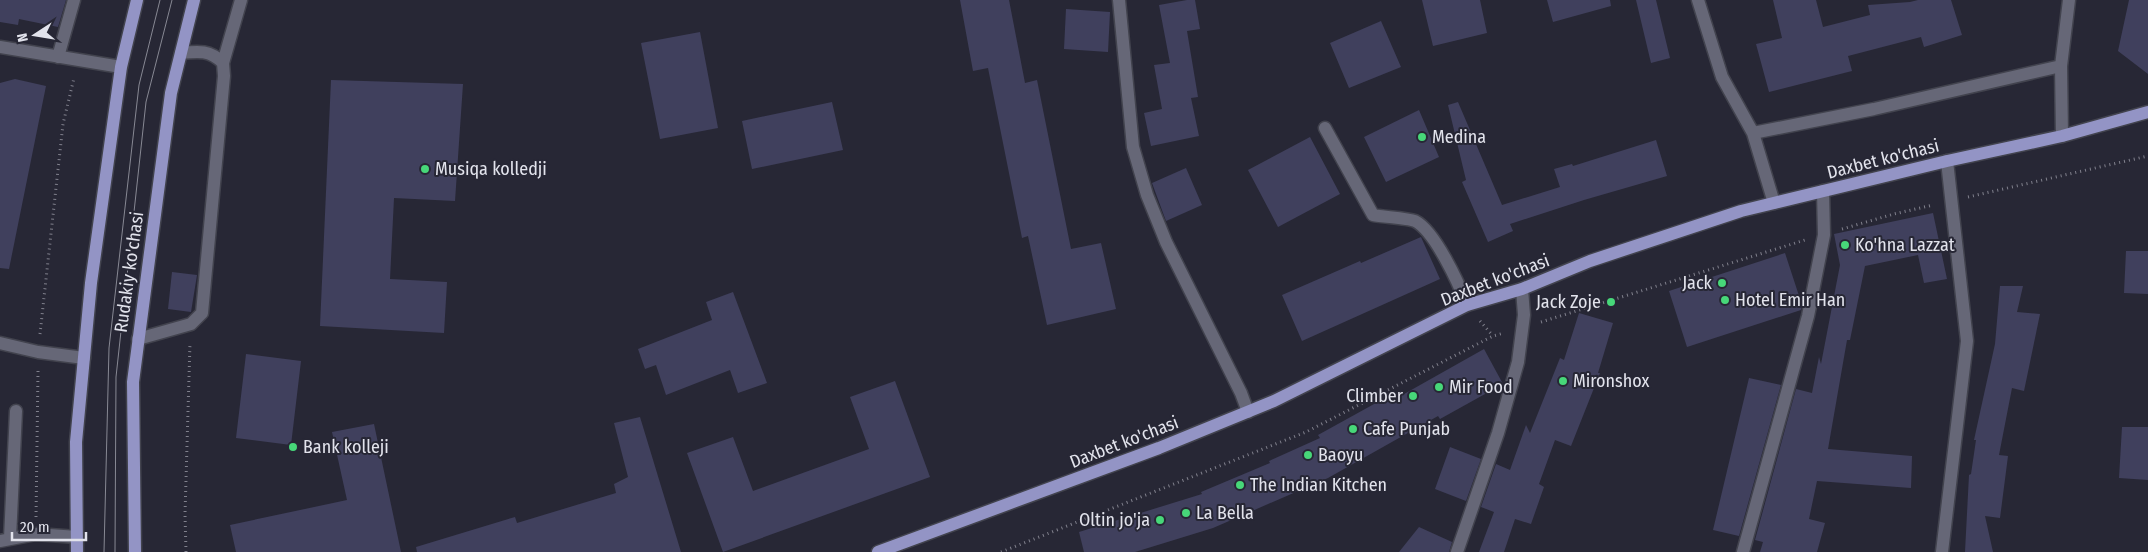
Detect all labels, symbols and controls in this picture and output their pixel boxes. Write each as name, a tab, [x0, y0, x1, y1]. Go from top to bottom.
north arrow	[10, 10, 60, 60]
text: N	[14, 32, 32, 43]
place label: Medina	[1432, 126, 1486, 148]
marker: Medina	[1416, 131, 1428, 143]
street label: Daxbet ko'chasi	[1825, 134, 1941, 184]
place label: Musiqa kolledji	[435, 158, 547, 180]
marker: Musiqa kolledji	[419, 163, 431, 175]
street label: Rudakiy ko'chasi	[110, 210, 148, 334]
place label: Ko'hna Lazzat	[1855, 234, 1955, 256]
marker: Ko'hna Lazzat	[1839, 239, 1851, 251]
street label: Daxbet ko'chasi	[1438, 249, 1552, 311]
place label: Jack	[1682, 272, 1713, 294]
marker: Jack	[1716, 277, 1728, 289]
place label: Hotel Emir Han	[1735, 289, 1845, 311]
place label: Jack Zoje	[1536, 291, 1601, 313]
marker: Hotel Emir Han	[1719, 294, 1731, 306]
marker: Jack Zoje	[1605, 296, 1617, 308]
place label: Mironshox	[1573, 370, 1650, 392]
marker: Mironshox	[1557, 375, 1569, 387]
place label: Mir Food	[1449, 376, 1513, 398]
marker: Mir Food	[1433, 381, 1445, 393]
place label: Climber	[1346, 385, 1404, 407]
marker: Climber	[1407, 390, 1419, 402]
street label: Daxbet ko'chasi	[1067, 411, 1181, 473]
place label: Cafe Punjab	[1363, 418, 1450, 440]
marker: Cafe Punjab	[1347, 423, 1359, 435]
place label: Bank kolleji	[303, 436, 389, 458]
marker: Bank kolleji	[287, 441, 299, 453]
place label: Baoyu	[1318, 444, 1364, 466]
marker: Baoyu	[1302, 449, 1314, 461]
place label: The Indian Kitchen	[1250, 474, 1387, 496]
marker: The Indian Kitchen	[1234, 479, 1246, 491]
place label: La Bella	[1196, 502, 1254, 524]
marker: La Bella	[1180, 507, 1192, 519]
place label: Oltin jo'ja	[1079, 509, 1150, 531]
scale bar	[12, 510, 86, 542]
marker: Oltin jo'ja	[1154, 514, 1166, 526]
text: 20 m	[20, 518, 50, 536]

